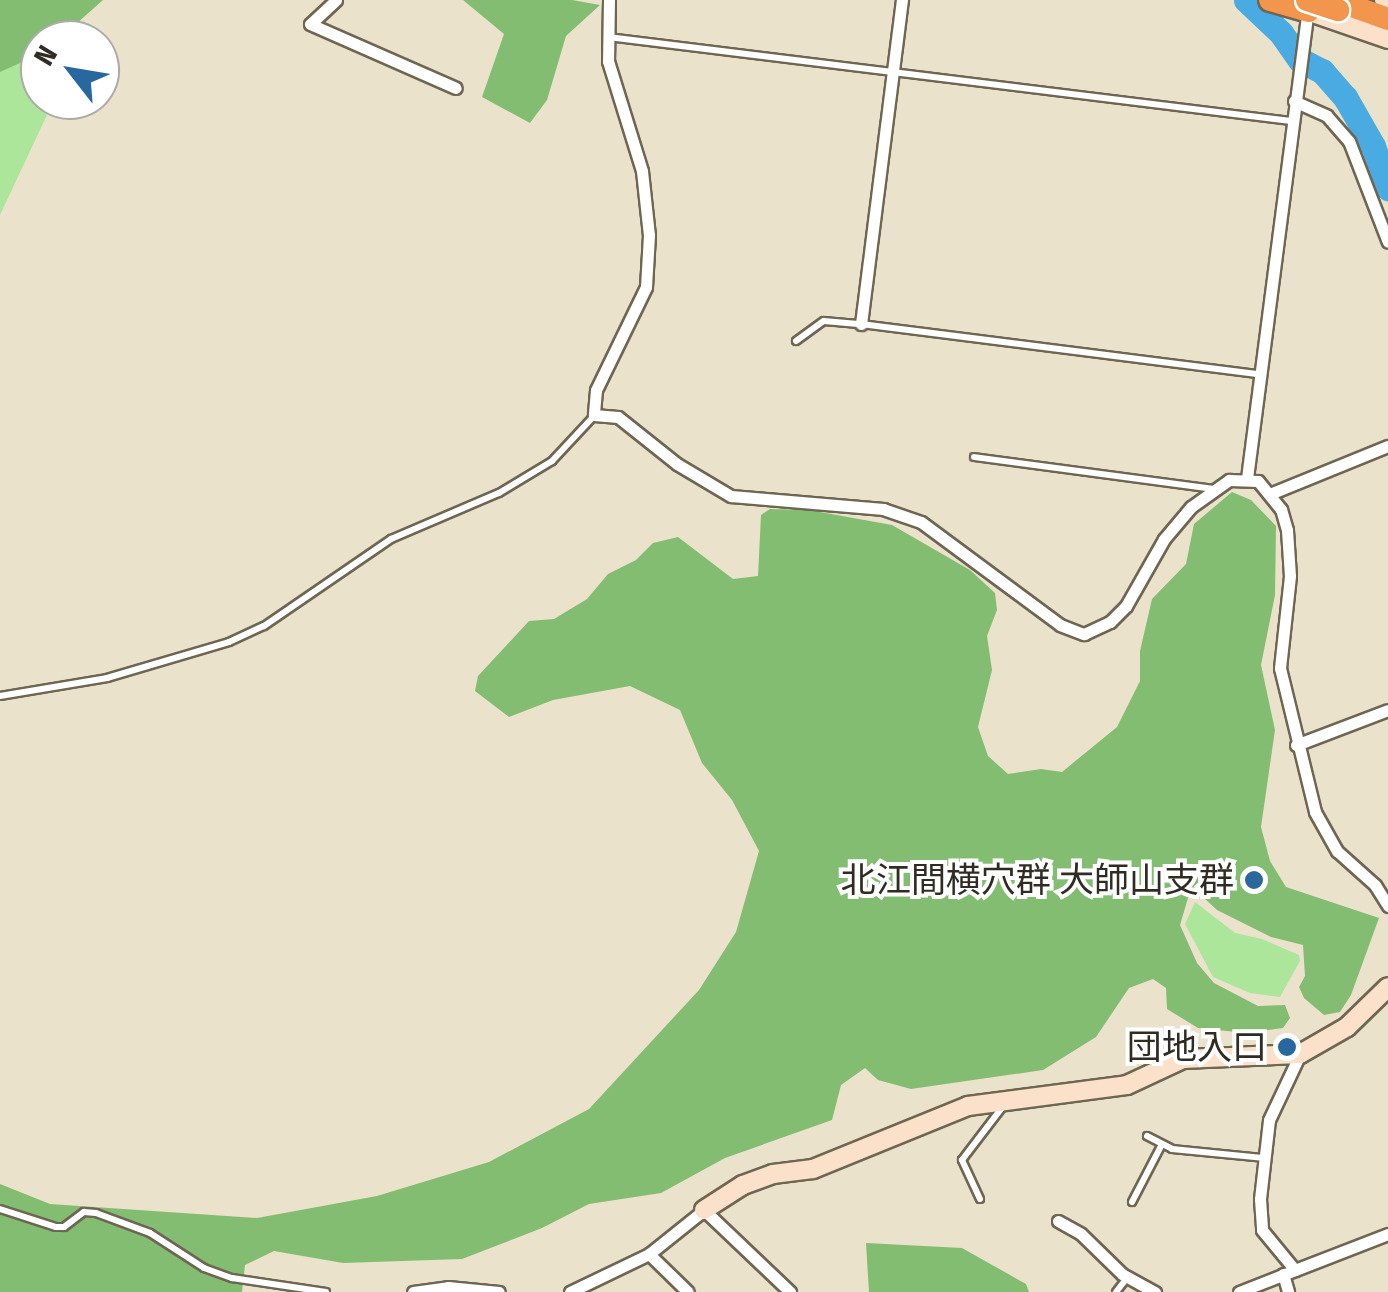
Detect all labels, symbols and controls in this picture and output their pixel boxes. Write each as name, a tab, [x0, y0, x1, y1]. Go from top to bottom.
north arrow	[20, 20, 120, 120]
text: N	[27, 40, 64, 71]
place label: 北江間横穴群 大師山支群	[841, 859, 1234, 901]
marker: 北江間横穴群 大師山支群	[1243, 869, 1265, 891]
place label: 団地入口	[1127, 1026, 1267, 1068]
marker: 団地入口	[1276, 1036, 1298, 1058]

